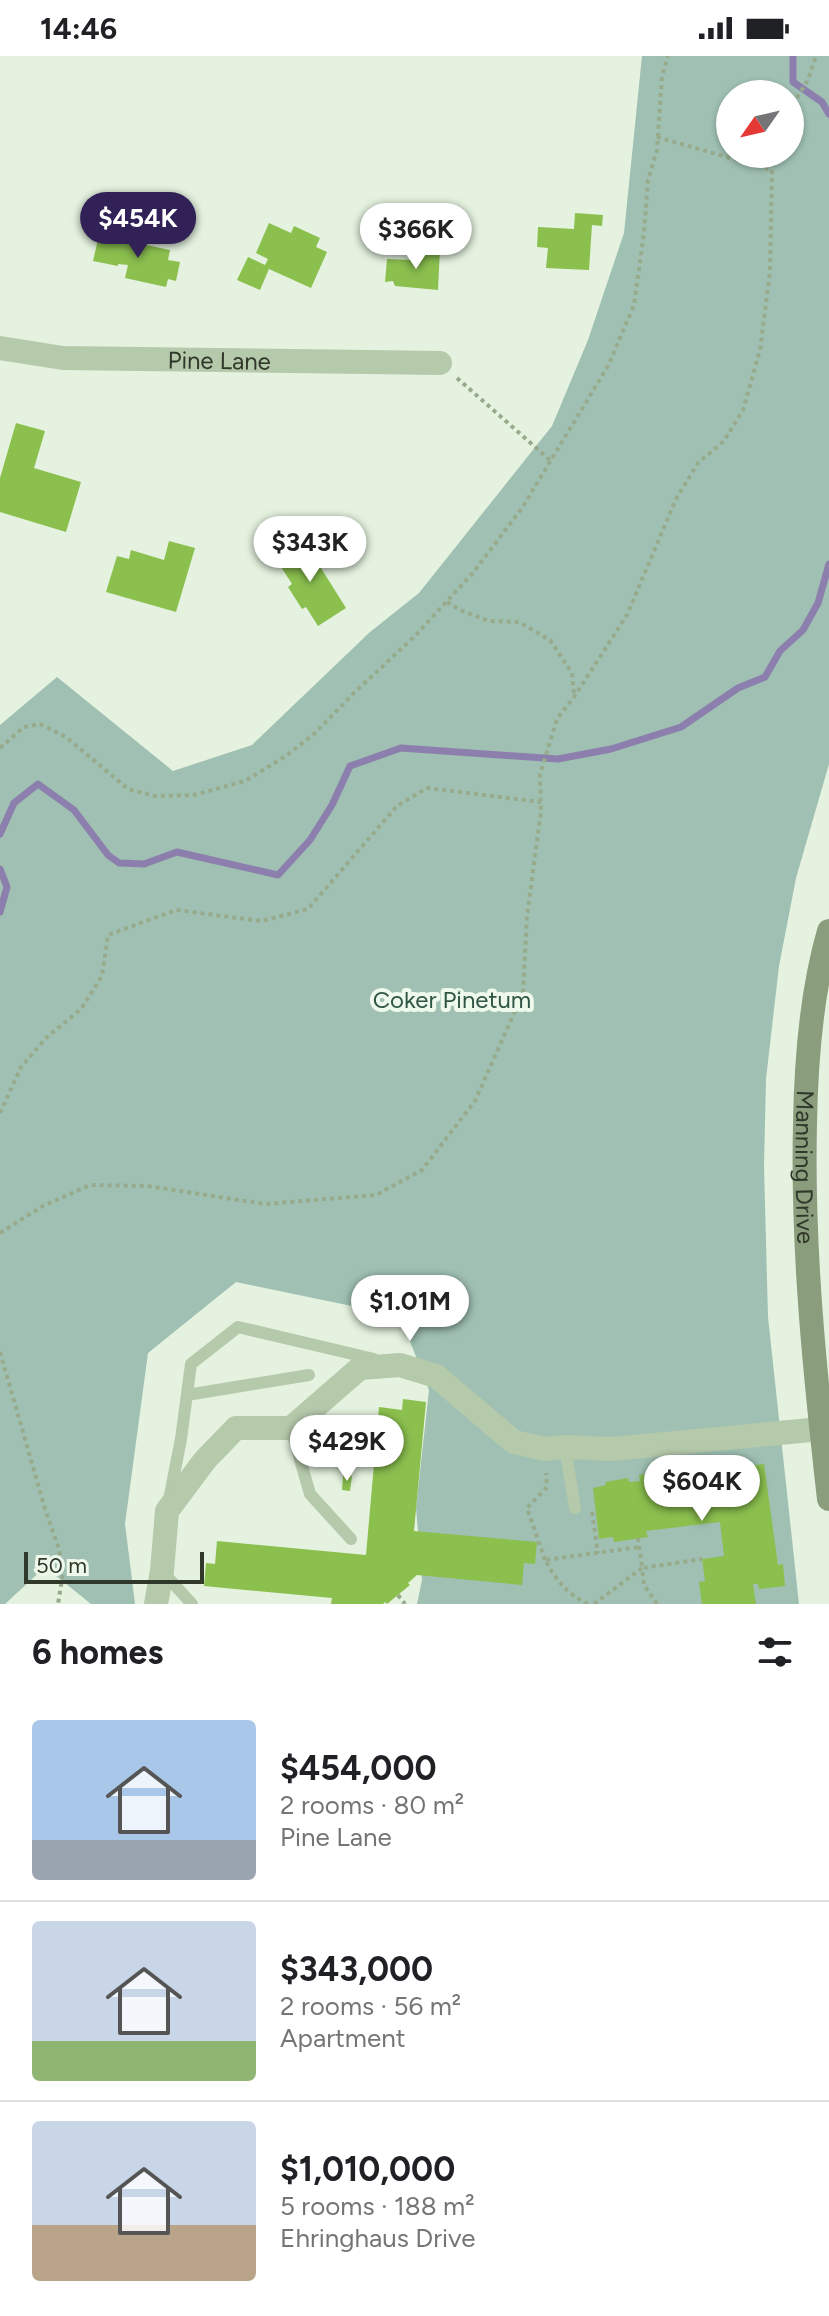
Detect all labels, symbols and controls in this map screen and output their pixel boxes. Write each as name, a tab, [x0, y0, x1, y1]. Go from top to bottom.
text: 14:46	[40, 10, 117, 47]
north arrow	[716, 80, 804, 168]
map controls	[716, 80, 804, 168]
pin: $454K	[82, 192, 194, 260]
text: $454K	[98, 202, 178, 234]
pin: $366K	[360, 203, 472, 271]
text: $366K	[378, 213, 454, 245]
street label: Pine Lane	[167, 345, 271, 375]
pin: $343K	[254, 516, 366, 584]
text: $343K	[271, 526, 349, 558]
park label: Coker Pinetum	[373, 985, 531, 1014]
street label: Manning Drive	[790, 1090, 821, 1244]
pin: $1.01M	[345, 1275, 475, 1343]
text: $1.01M	[369, 1285, 451, 1317]
pin: $429K	[291, 1415, 403, 1483]
text: $429K	[308, 1425, 386, 1457]
pin: $604K	[646, 1455, 758, 1523]
text: $604K	[662, 1465, 742, 1497]
scale bar	[24, 1548, 204, 1584]
text: 50 m	[36, 1552, 87, 1579]
icon: filters	[753, 1630, 797, 1674]
text: 6 homes	[32, 1632, 163, 1673]
text: $454,000	[280, 1748, 436, 1789]
icon: home	[96, 1752, 192, 1848]
text: 2 rooms · 80 m²	[280, 1789, 464, 1821]
text: Pine Lane	[280, 1821, 392, 1853]
text: $343,000	[280, 1949, 433, 1990]
icon: home	[96, 1953, 192, 2049]
text: 2 rooms · 56 m²	[280, 1990, 461, 2022]
text: Apartment	[280, 2022, 406, 2054]
text: $1,010,000	[280, 2149, 455, 2190]
icon: home	[96, 2153, 192, 2249]
text: 5 rooms · 188 m²	[280, 2190, 475, 2222]
text: Ehringhaus Drive	[280, 2222, 475, 2254]

